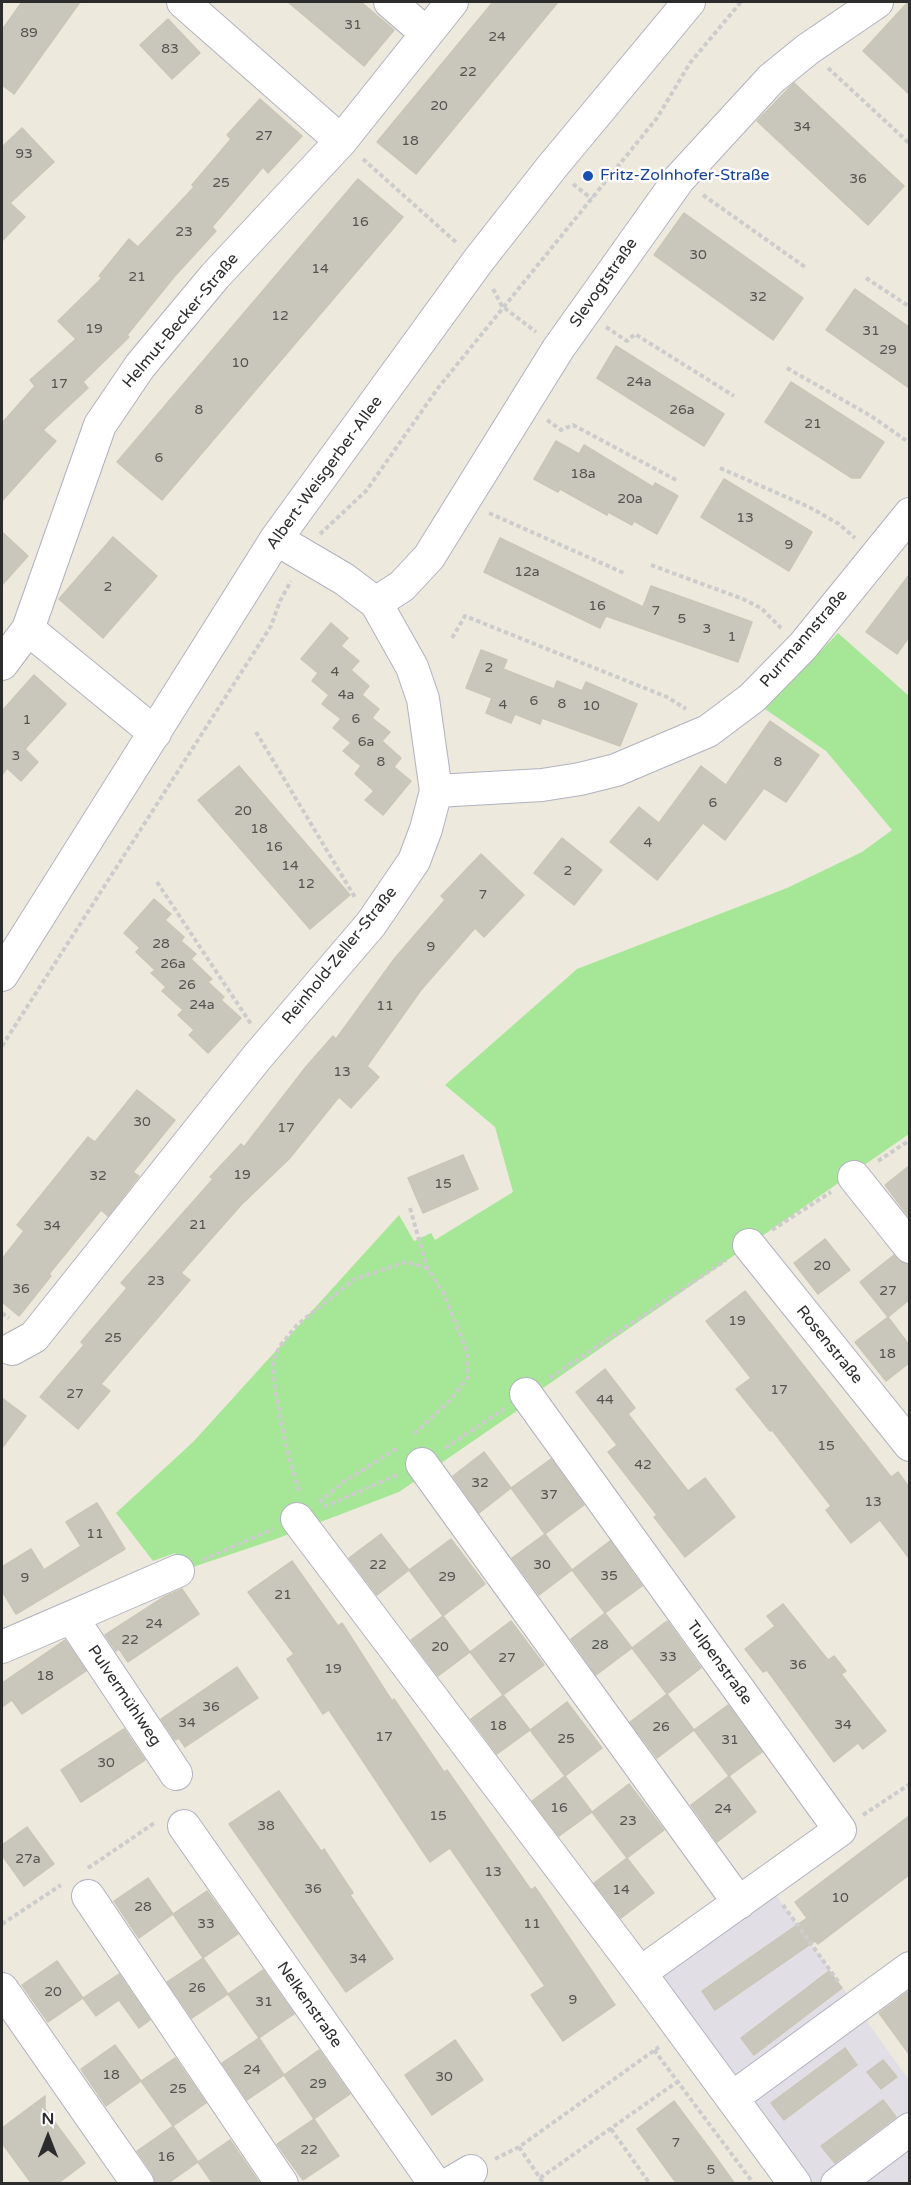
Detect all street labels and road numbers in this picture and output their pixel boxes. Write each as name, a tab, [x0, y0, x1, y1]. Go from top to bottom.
street label: Slevogtstraße	[566, 235, 642, 331]
street label: Helmut-Becker-Straße	[119, 250, 243, 392]
street label: Albert-Weisgerber-Allee	[263, 393, 387, 553]
street label: Purrmannstraße	[756, 586, 852, 692]
street label: Reinhold-Zeller-Straße	[279, 883, 401, 1029]
street label: Rosenstraße	[792, 1302, 866, 1388]
street label: Tulpenstraße	[682, 1617, 756, 1709]
street label: Pulvermühlweg	[83, 1642, 165, 1750]
street label: Nelkenstraße	[272, 1958, 346, 2052]

